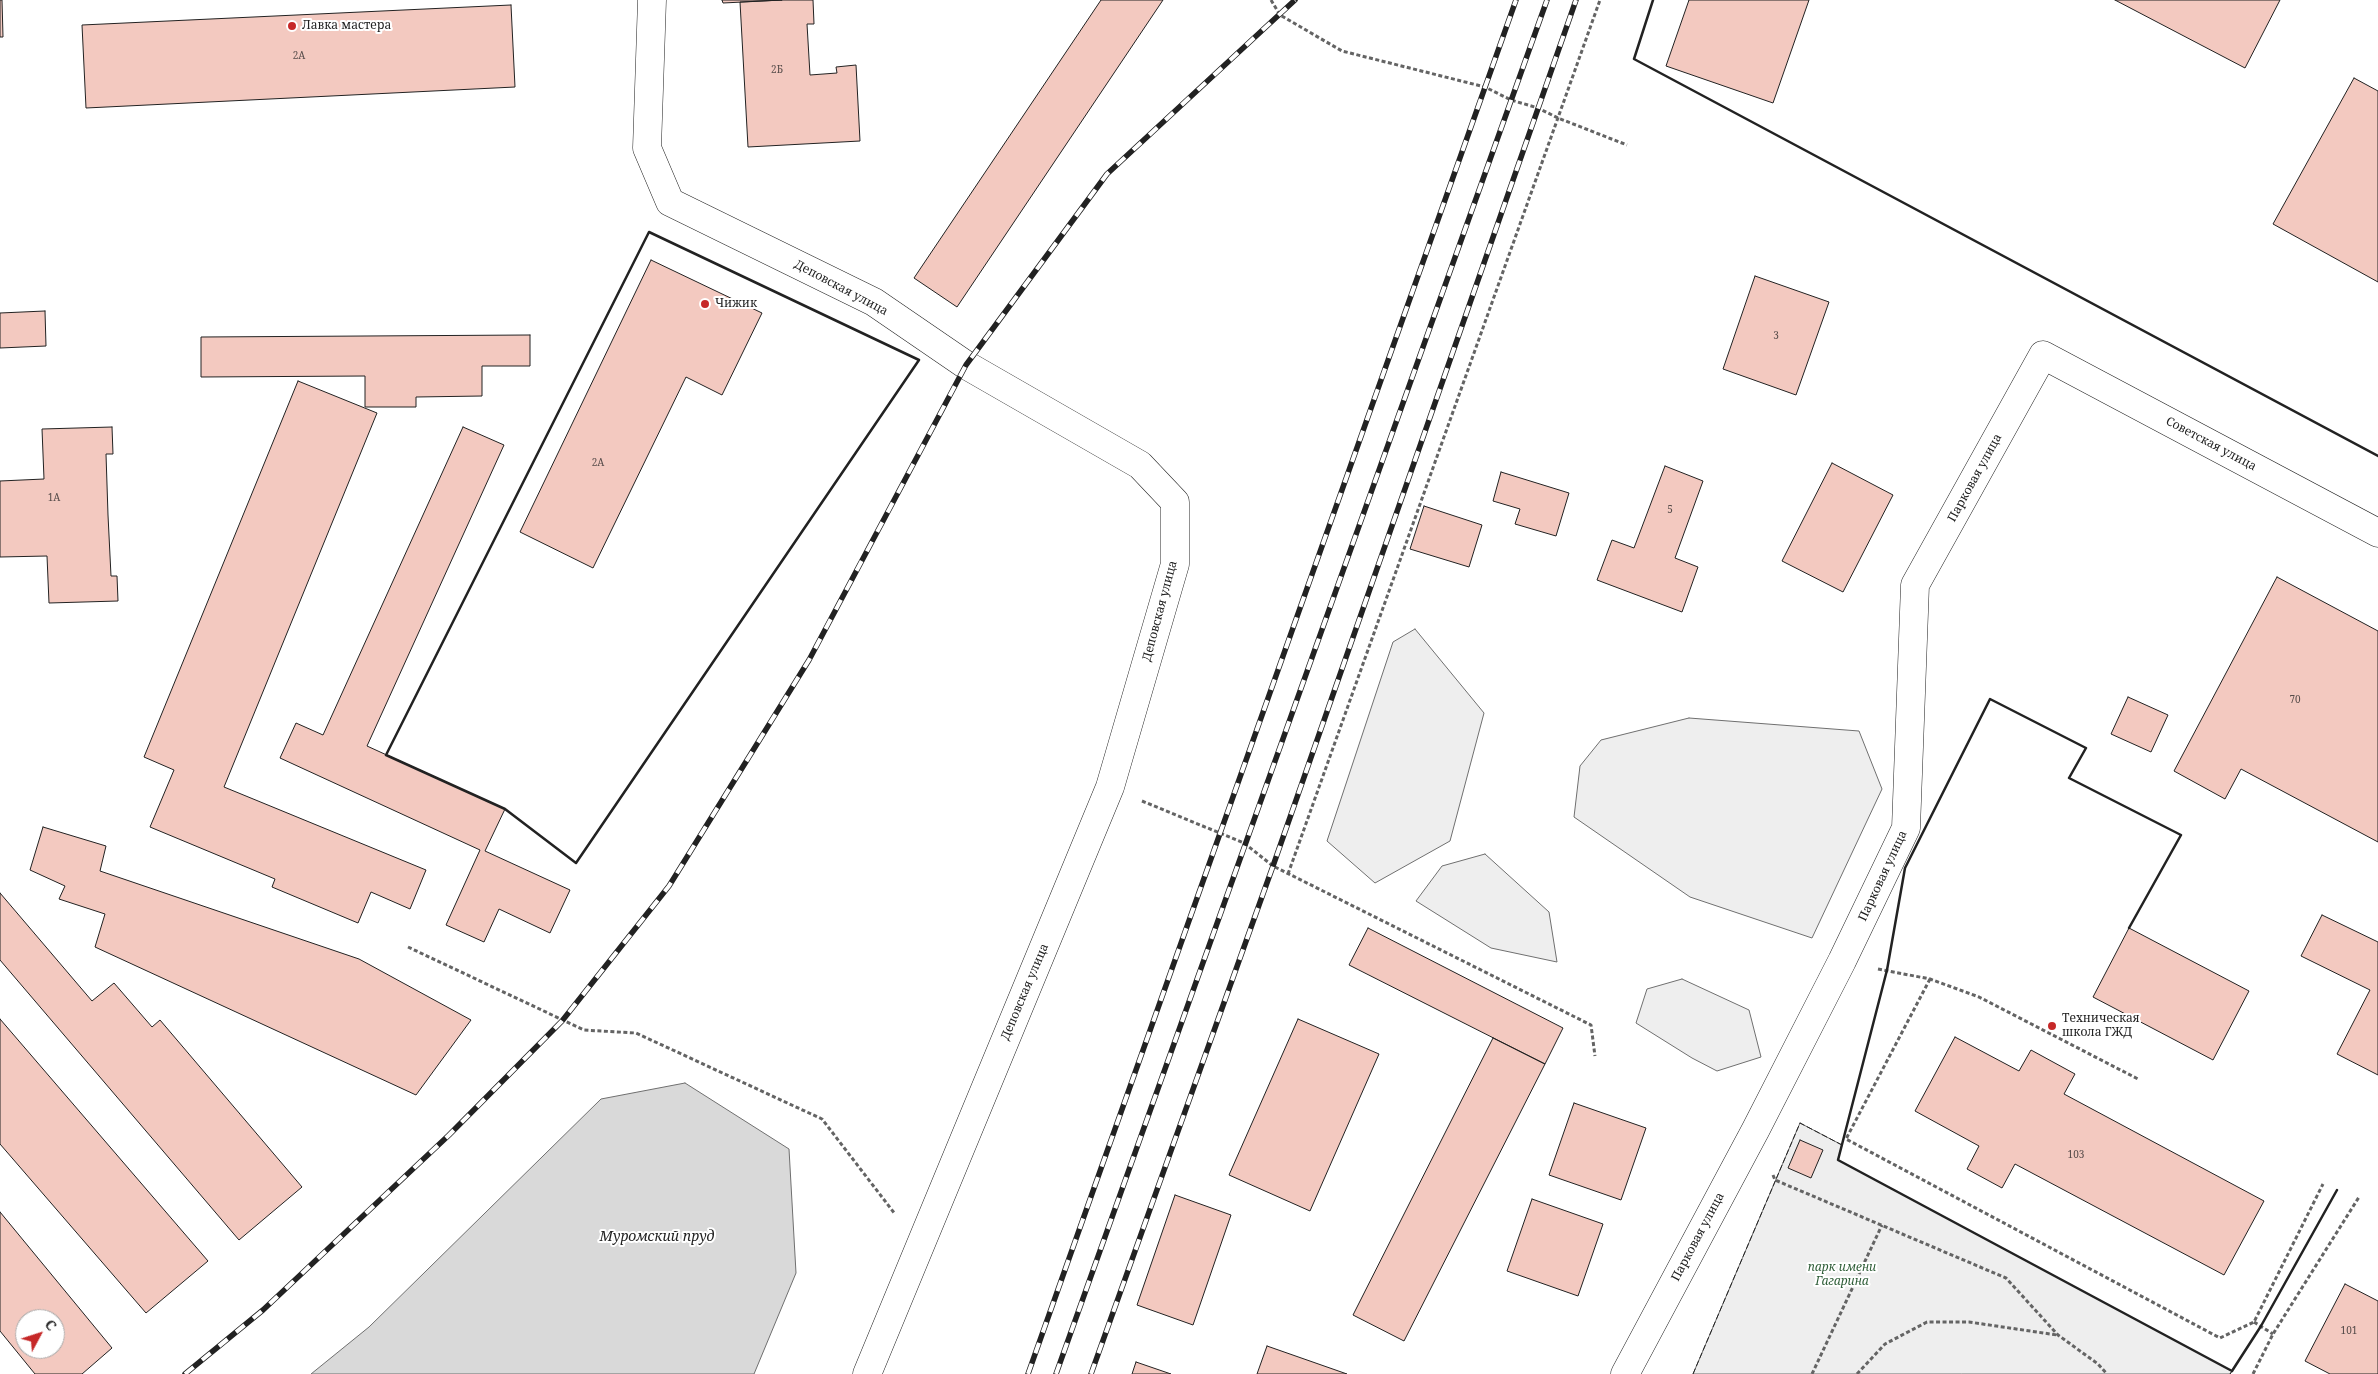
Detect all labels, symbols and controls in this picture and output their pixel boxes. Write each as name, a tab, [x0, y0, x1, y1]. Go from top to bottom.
place label: Лавка мастера	[302, 19, 391, 33]
marker: Лавка мастера	[286, 20, 298, 32]
house number: 2А	[293, 50, 305, 62]
house number: 2Б	[771, 64, 783, 76]
street label: Деповская улица	[792, 257, 890, 319]
place label: Чижик	[715, 297, 757, 311]
marker: Чижик	[699, 298, 711, 310]
house number: 3	[1773, 330, 1779, 342]
street label: Советская улица	[2163, 414, 2259, 474]
street label: Парковая улица	[1945, 431, 2005, 525]
house number: 2А	[592, 457, 604, 469]
house number: 1А	[48, 492, 60, 504]
house number: 5	[1667, 504, 1673, 516]
street label: Деповская улица	[1140, 559, 1180, 663]
house number: 70	[2289, 694, 2301, 706]
street label: Парковая улица	[1856, 828, 1910, 924]
street label: Деповская улица	[998, 941, 1052, 1043]
place label: Техническая школа ГЖД	[2062, 1012, 2140, 1040]
marker: Техническая школа ГЖД	[2046, 1020, 2058, 1032]
house number: 103	[2068, 1149, 2084, 1161]
street label: Парковая улица	[1669, 1190, 1727, 1284]
water label: Муромский пруд	[599, 1229, 715, 1245]
park label: парк имени Гагарина	[1808, 1261, 1876, 1289]
north arrow	[15, 1309, 65, 1359]
text: С	[41, 1315, 61, 1334]
house number: 101	[2341, 1325, 2357, 1337]

